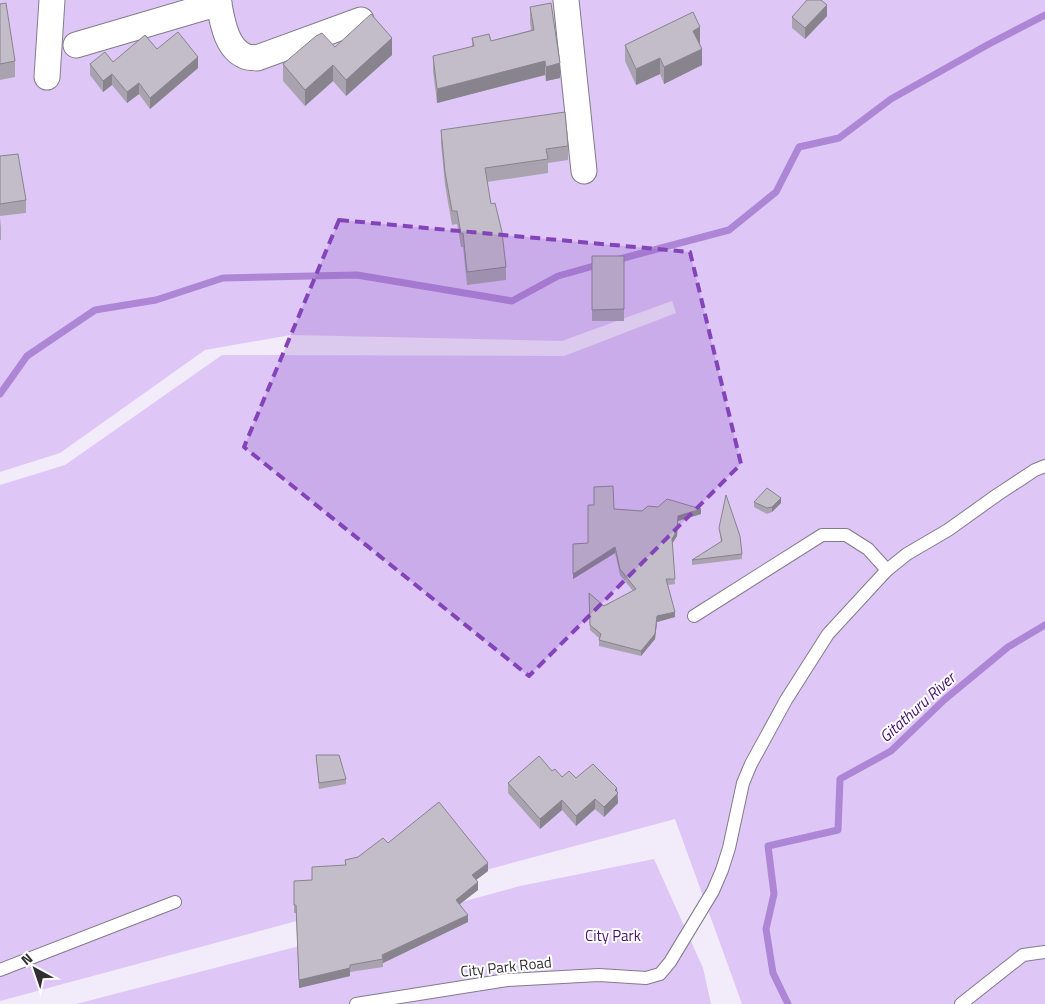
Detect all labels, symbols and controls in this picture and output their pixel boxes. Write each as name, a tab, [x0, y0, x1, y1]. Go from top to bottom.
water label: Gitathuru River	[874, 665, 962, 748]
park label: City Park	[585, 924, 641, 947]
north arrow	[10, 944, 60, 994]
text: N	[16, 947, 37, 970]
street label: City Park Road	[459, 950, 553, 983]

